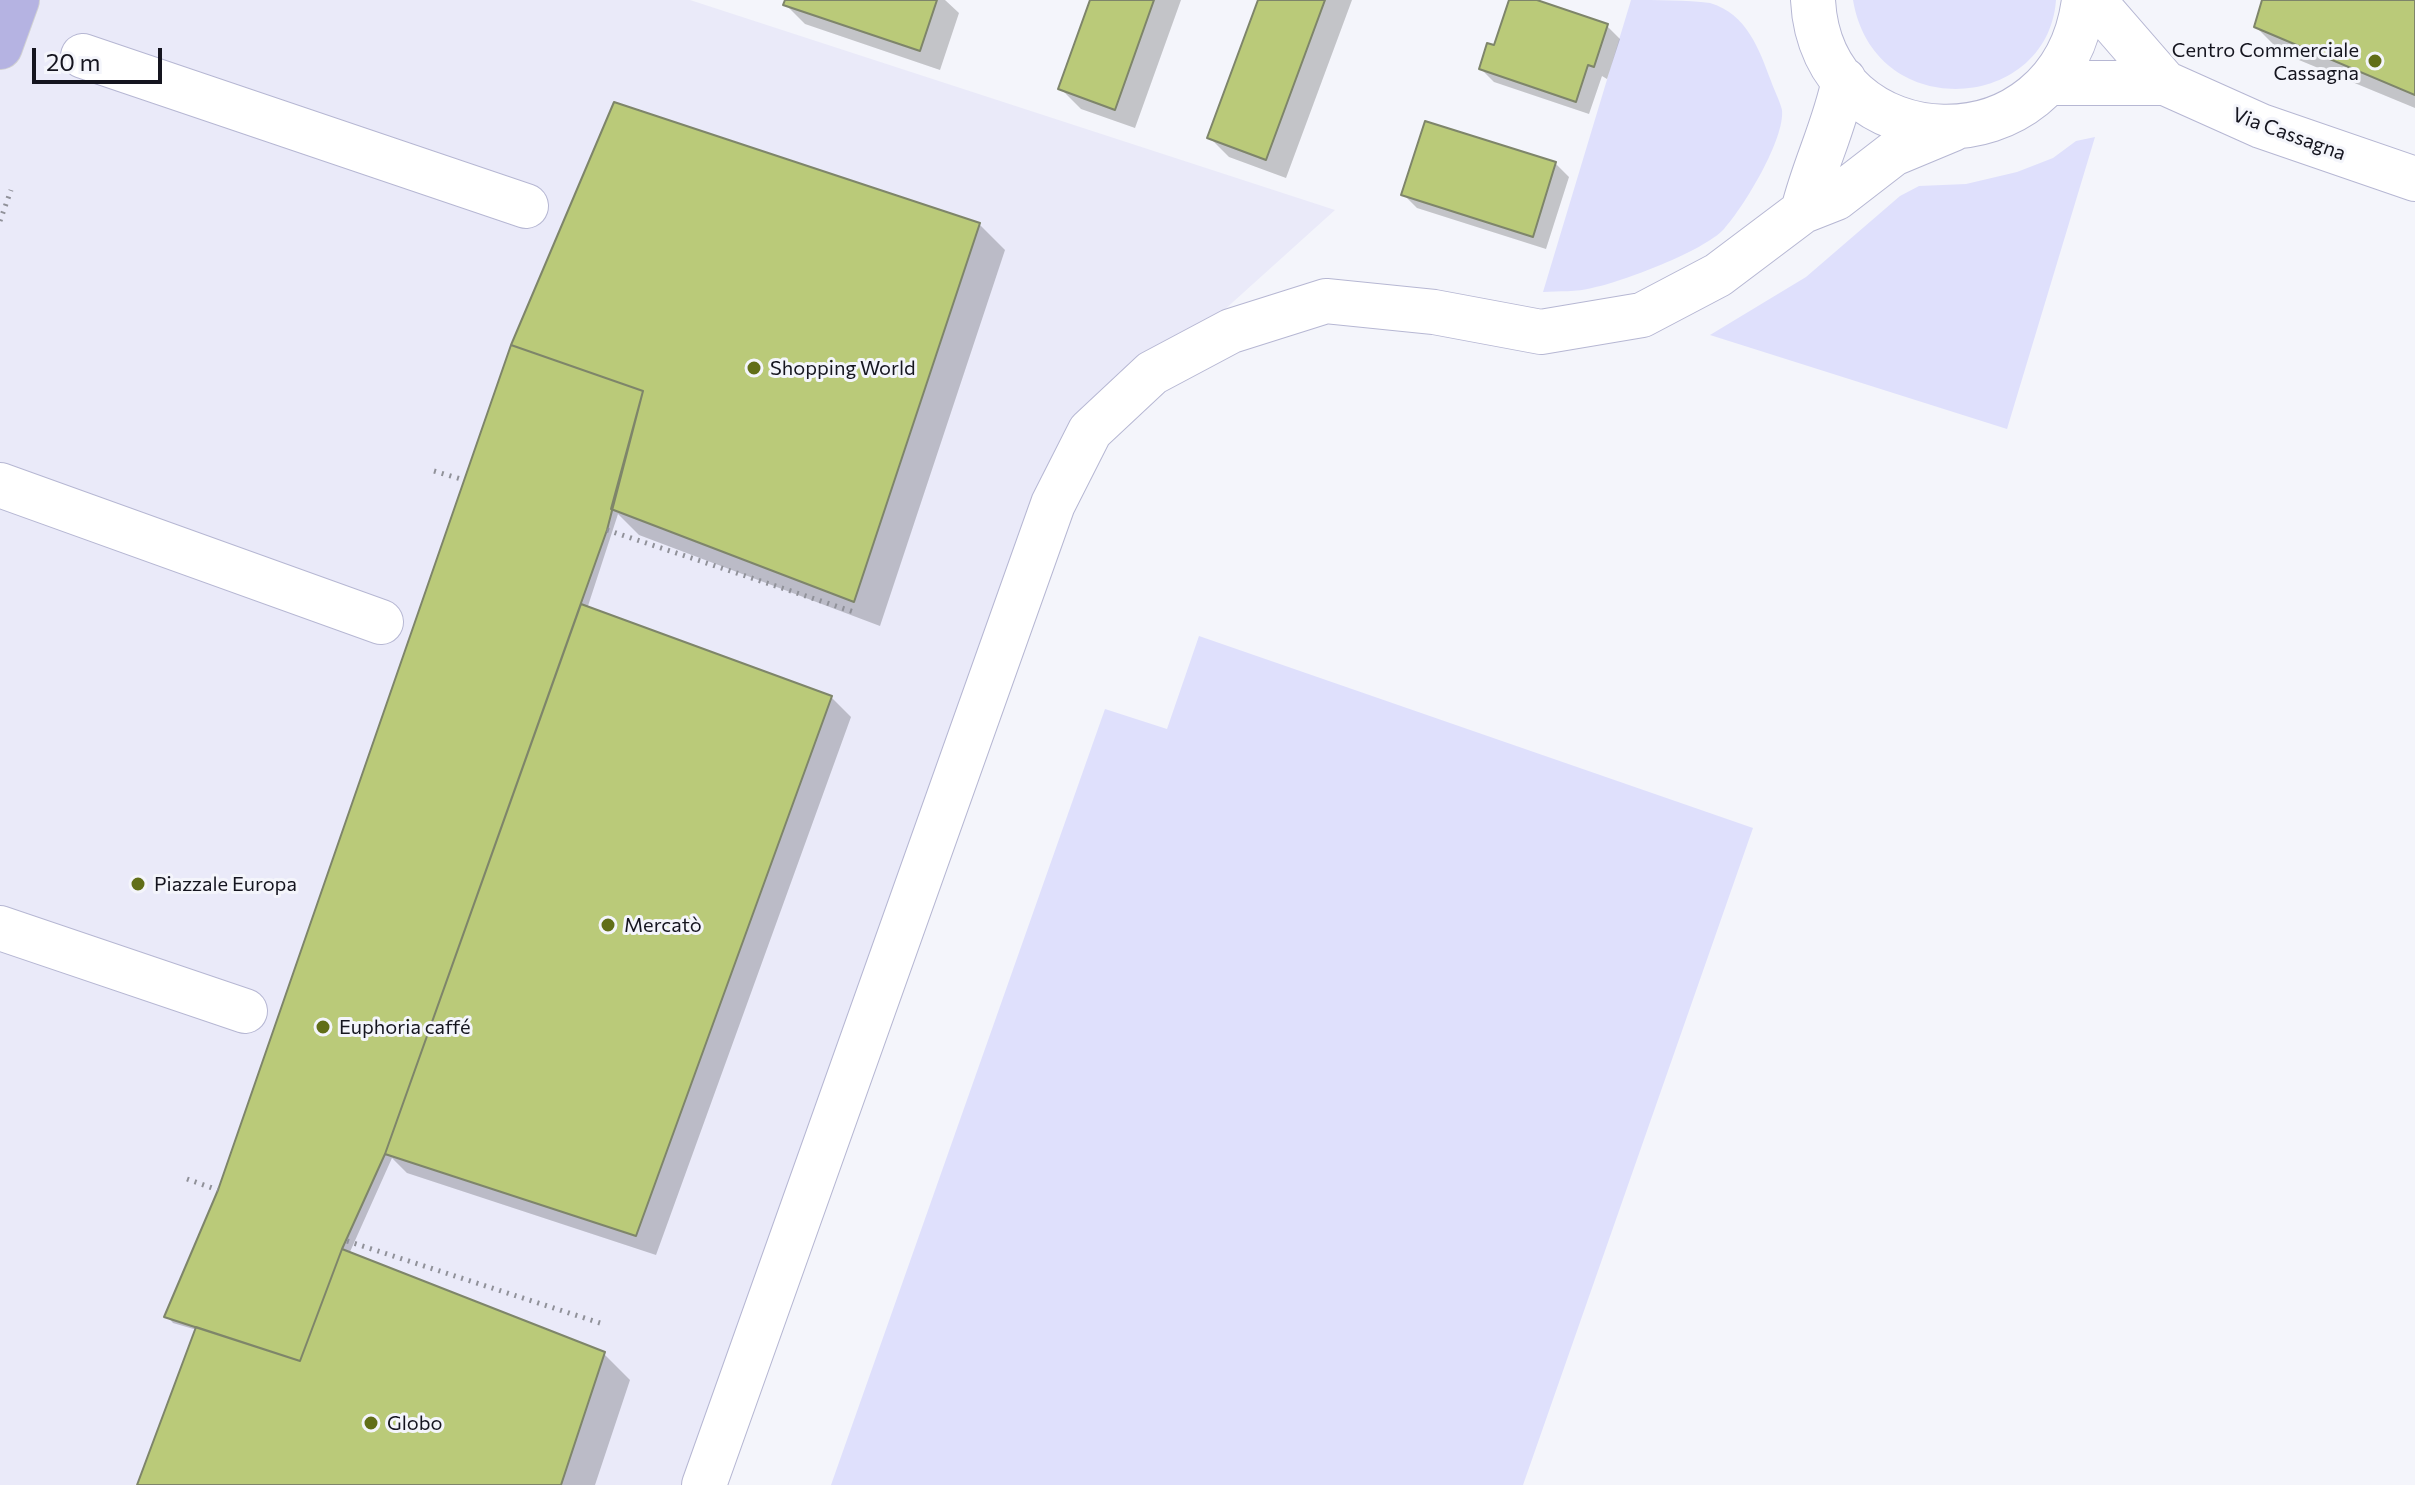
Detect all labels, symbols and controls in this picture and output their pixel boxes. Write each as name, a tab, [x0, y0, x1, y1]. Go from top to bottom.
scale bar	[36, 32, 166, 82]
place label: Centro Commerciale Cassagna	[2172, 38, 2359, 85]
text: 20 m	[46, 47, 100, 76]
marker: Centro Commerciale Cassagna	[2366, 52, 2384, 70]
street label: Via Cassagna	[2229, 102, 2349, 166]
place label: Shopping World	[770, 356, 916, 380]
marker: Shopping World	[745, 359, 763, 377]
place label: Piazzale Europa	[154, 872, 297, 896]
marker: Piazzale Europa	[129, 875, 147, 893]
place label: Mercatò	[624, 913, 702, 937]
marker: Mercatò	[599, 916, 617, 934]
place label: Euphoria caffé	[339, 1015, 470, 1039]
marker: Euphoria caffé	[314, 1018, 332, 1036]
place label: Globo	[387, 1411, 442, 1435]
marker: Globo	[362, 1414, 380, 1432]

